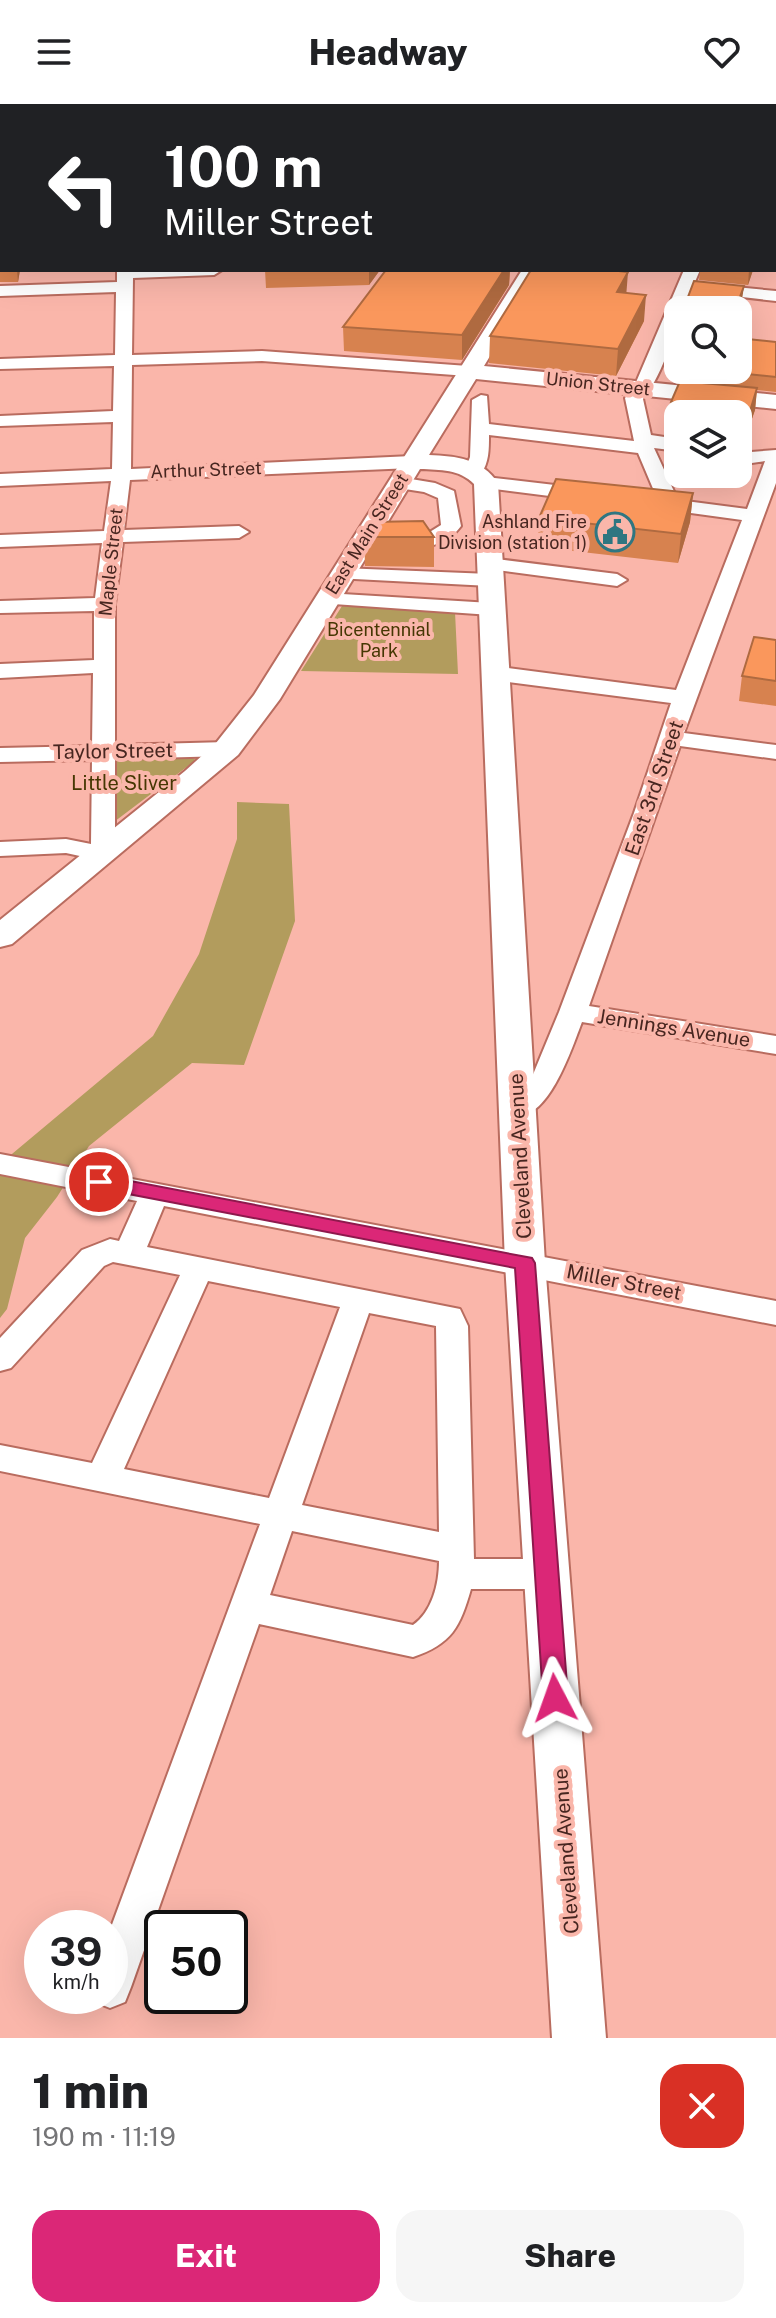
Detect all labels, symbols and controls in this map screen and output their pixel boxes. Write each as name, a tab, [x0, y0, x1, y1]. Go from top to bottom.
icon: menu	[32, 30, 76, 74]
icon: heart	[700, 30, 744, 74]
text: Headway	[308, 31, 468, 73]
text: 100 m	[164, 134, 323, 200]
icon: left	[32, 136, 136, 240]
text: Miller Street	[164, 201, 374, 243]
map controls	[664, 296, 752, 488]
button: search	[664, 296, 752, 384]
street label: Union Street	[545, 368, 651, 399]
button: layers	[664, 400, 752, 488]
street label: Arthur Street	[150, 457, 262, 482]
street label: East Main Street	[321, 469, 412, 598]
street label: Maple Street	[94, 507, 127, 617]
place label: Ashland Fire Division (station 1)	[438, 511, 587, 553]
public building icon: Ashland Fire Division (station 1)	[594, 511, 636, 553]
park label: Bicentennial Park	[327, 619, 431, 661]
street label: East 3rd Street	[620, 717, 688, 859]
street label: Taylor Street	[53, 738, 173, 764]
park label: Little Sliver	[71, 771, 177, 795]
street label: Jennings Avenue	[596, 1004, 752, 1052]
street label: Cleveland Avenue	[504, 1073, 536, 1239]
pin	[65, 1148, 133, 1216]
icon: arrive	[77, 1160, 121, 1204]
street label: Miller Street	[565, 1259, 683, 1305]
position arrow	[513, 1656, 597, 1740]
street label: Cleveland Avenue	[548, 1768, 584, 1934]
speed limit sign: 50	[144, 1910, 248, 2014]
text: 39	[50, 1928, 102, 1975]
text: km/h	[52, 1970, 100, 1994]
text: 1 min	[32, 2062, 149, 2119]
button: close	[660, 2064, 744, 2148]
text: 190 m · 11:19	[32, 2121, 176, 2152]
button: Exit	[32, 2210, 380, 2302]
button: Share	[396, 2210, 744, 2302]

